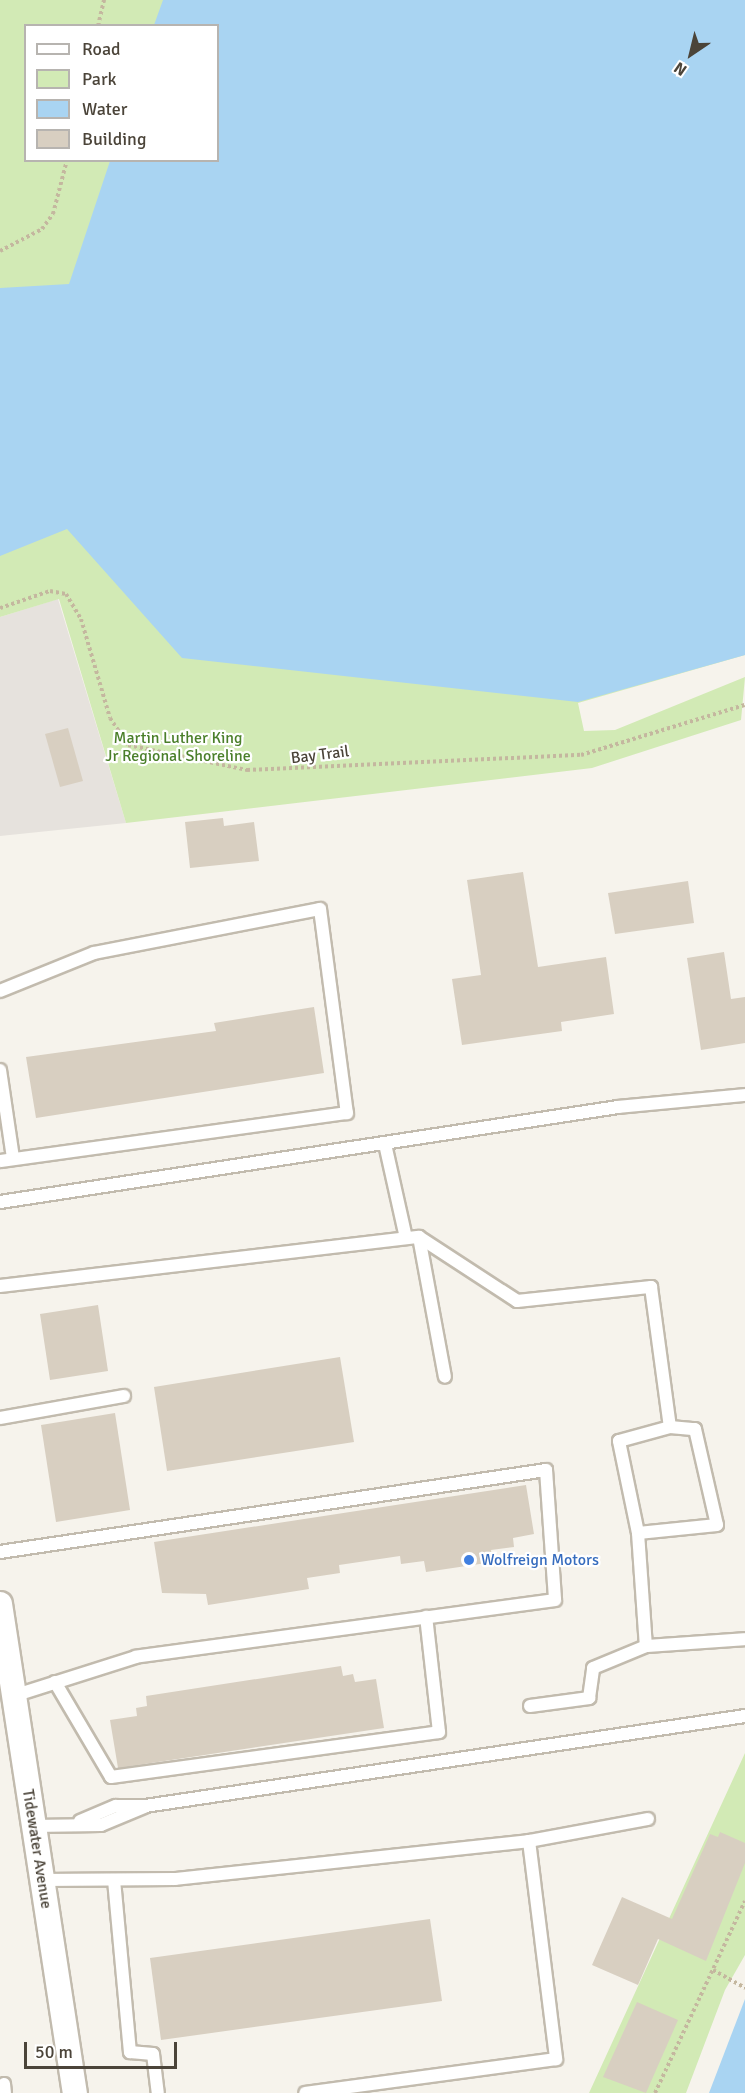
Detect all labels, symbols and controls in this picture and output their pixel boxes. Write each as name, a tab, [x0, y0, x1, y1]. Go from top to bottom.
legend	[24, 24, 219, 162]
north arrow	[661, 24, 721, 84]
text: Road	[82, 38, 121, 60]
text: N	[670, 57, 691, 80]
text: Park	[82, 68, 117, 90]
text: Water	[82, 98, 127, 120]
text: Building	[82, 128, 146, 150]
park label: Martin Luther King Jr Regional Shoreline	[105, 728, 251, 766]
street label: Bay Trail	[290, 742, 350, 768]
place label: Wolfreign Motors	[481, 1550, 599, 1570]
marker: Wolfreign Motors	[462, 1553, 476, 1567]
street label: Tidewater Avenue	[18, 1788, 56, 1910]
scale bar	[27, 2030, 180, 2068]
text: 50 m	[35, 2041, 73, 2063]

